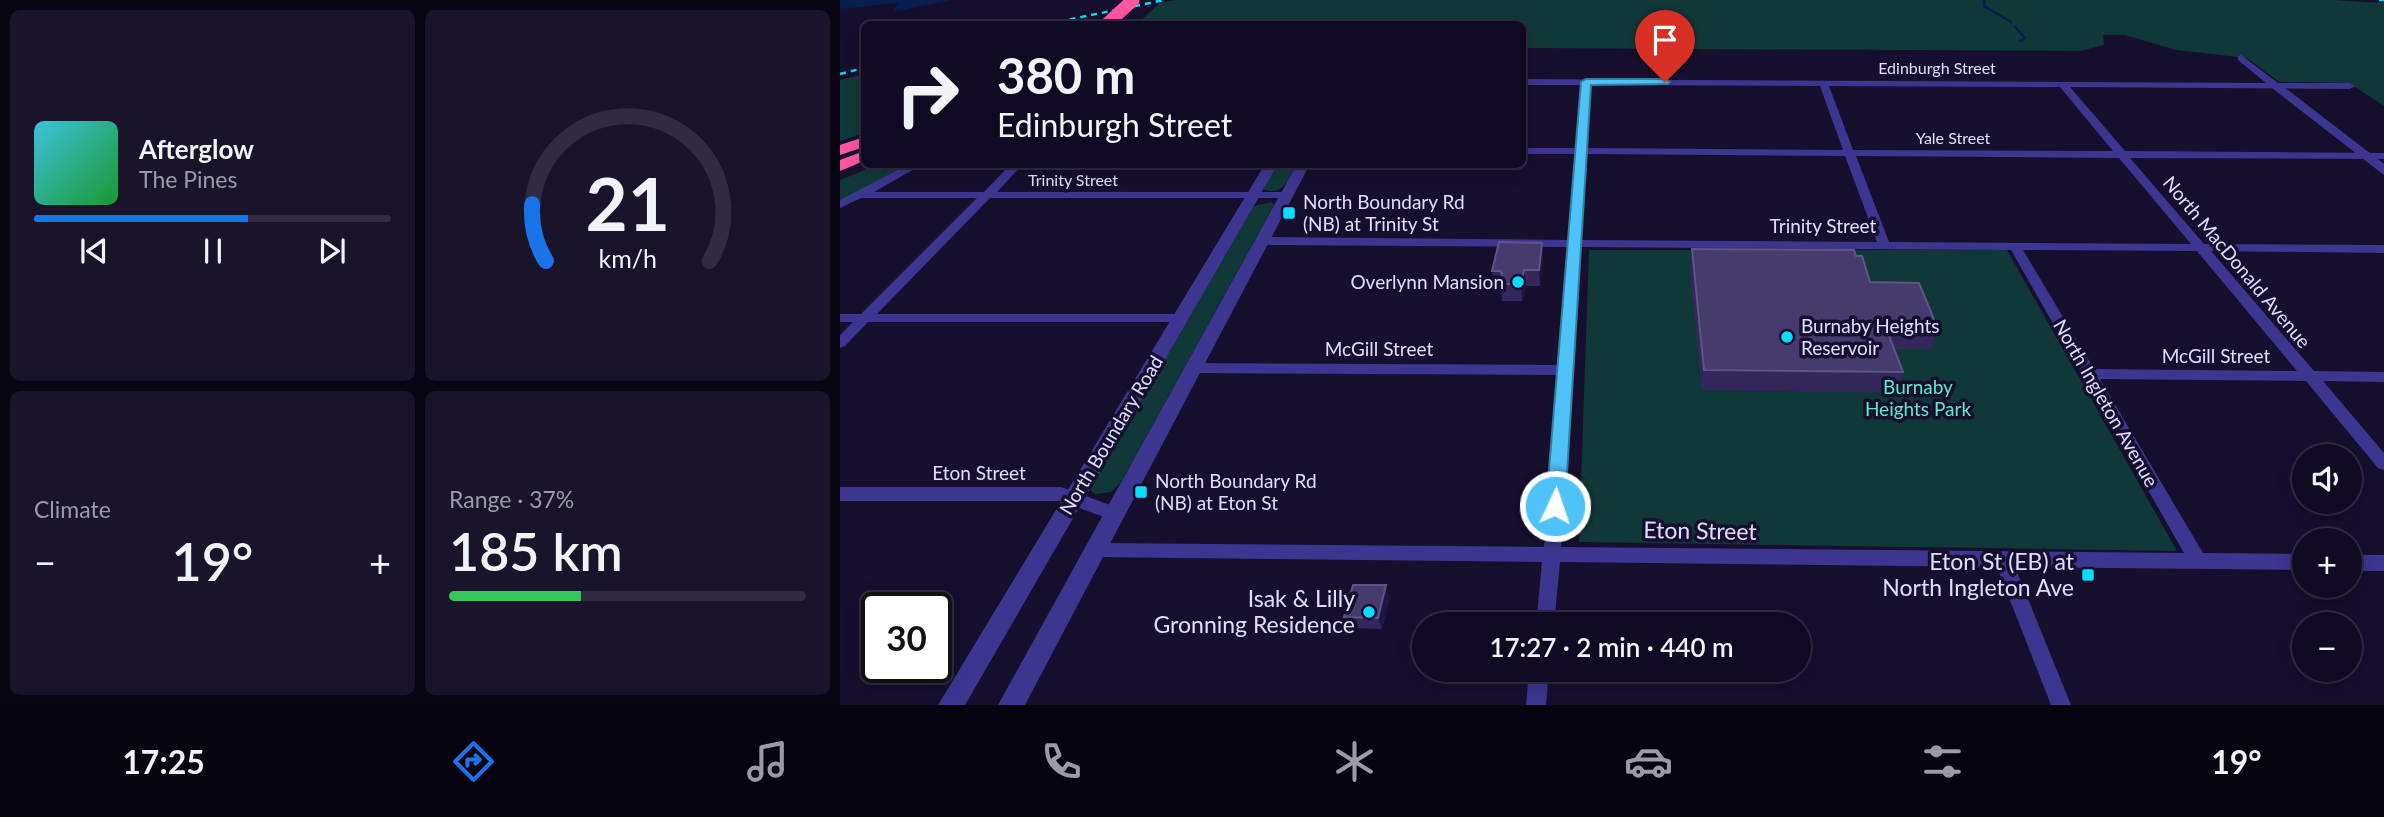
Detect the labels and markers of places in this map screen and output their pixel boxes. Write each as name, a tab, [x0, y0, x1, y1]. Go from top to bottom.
pin	[1635, 10, 1695, 82]
place label: North Boundary Rd (NB) at Trinity St	[1303, 190, 1465, 235]
marker: North Boundary Rd (NB) at Trinity St	[1281, 205, 1297, 221]
place label: Overlynn Mansion	[1350, 270, 1504, 293]
marker: Overlynn Mansion	[1510, 274, 1526, 290]
place label: Burnaby Heights Reservoir	[1801, 314, 1939, 359]
marker: Burnaby Heights Reservoir	[1779, 329, 1795, 345]
place label: North Boundary Rd (NB) at Eton St	[1155, 469, 1317, 514]
marker: North Boundary Rd (NB) at Eton St	[1133, 484, 1149, 500]
place label: Eton St (EB) at North Ingleton Ave	[1882, 547, 2075, 601]
marker: Eton St (EB) at North Ingleton Ave	[2080, 567, 2096, 583]
place label: Isak & Lilly Gronning Residence	[1154, 584, 1355, 638]
marker: Isak & Lilly Gronning Residence	[1361, 604, 1377, 620]

